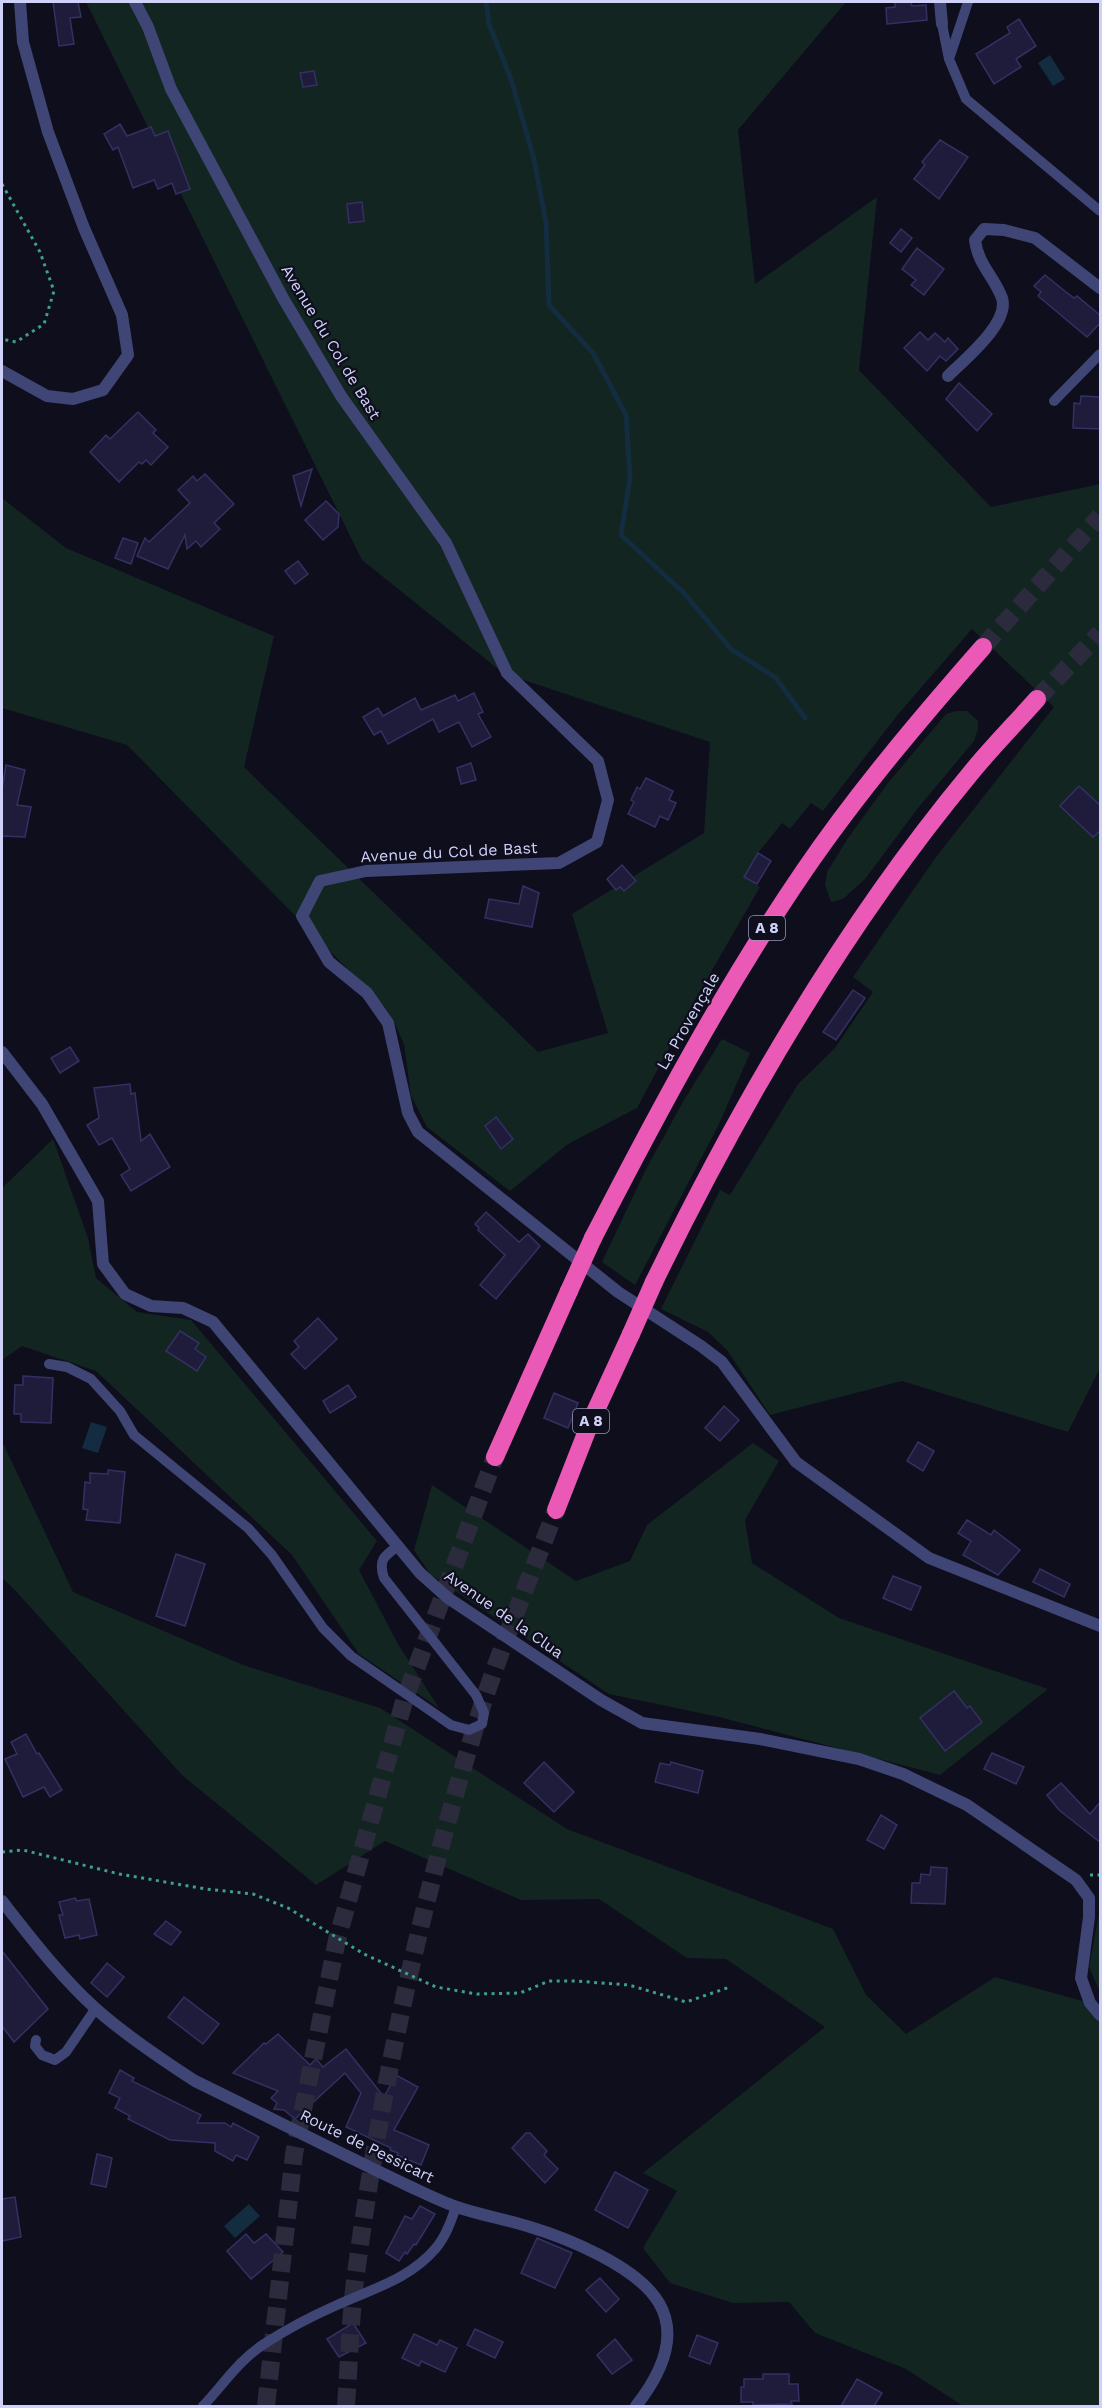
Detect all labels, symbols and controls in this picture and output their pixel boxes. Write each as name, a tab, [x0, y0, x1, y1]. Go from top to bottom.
street label: Avenue du Col de Bast	[277, 261, 385, 423]
street label: Avenue du Col de Bast	[360, 838, 538, 866]
road number: A 8	[749, 916, 785, 940]
street label: La Provençale	[653, 969, 723, 1073]
road number: A 8	[573, 1409, 609, 1433]
street label: Avenue de la Clua	[441, 1566, 567, 1662]
street label: Route de Pessicart	[297, 2105, 437, 2187]

